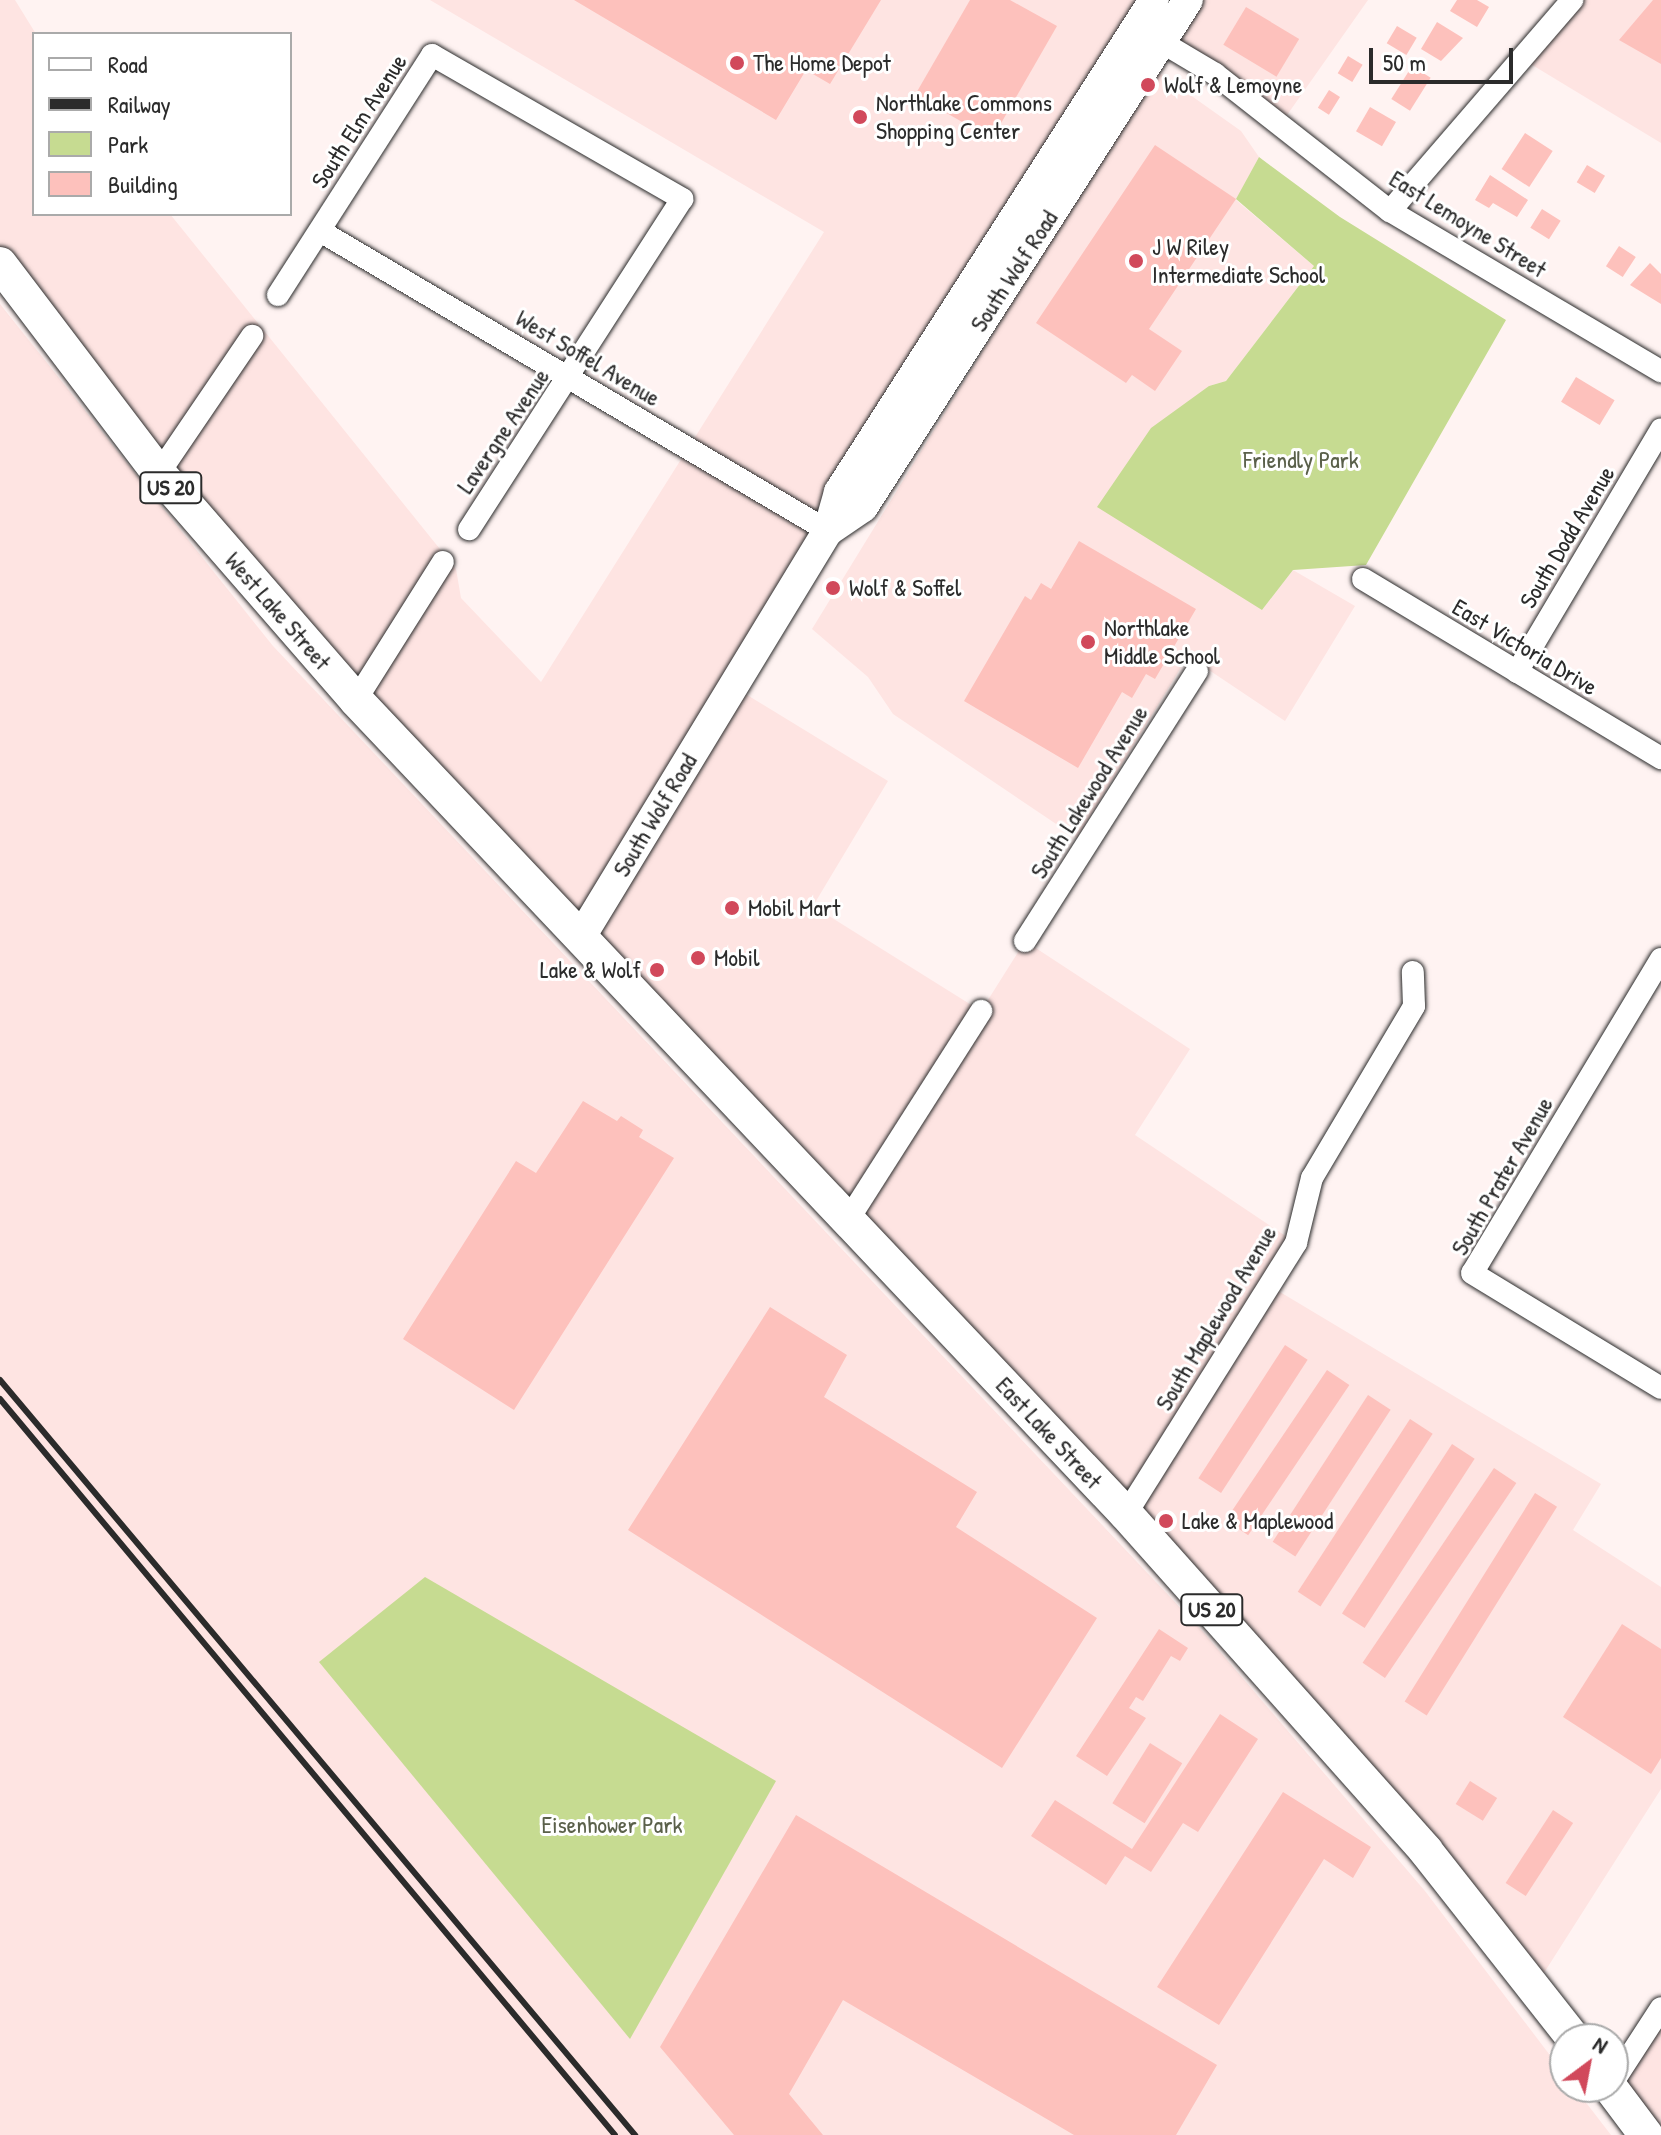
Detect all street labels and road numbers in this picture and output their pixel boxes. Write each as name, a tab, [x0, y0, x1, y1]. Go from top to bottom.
street label: South Elm Avenue	[305, 49, 413, 193]
street label: East Lemoyne Street	[1384, 164, 1552, 284]
street label: South Wolf Road	[964, 205, 1064, 337]
street label: West Soffel Avenue	[511, 304, 665, 412]
street label: Lavergne Avenue	[451, 363, 555, 499]
street label: South Dodd Avenue	[1513, 461, 1621, 613]
road number: US 20	[139, 470, 203, 506]
street label: West Lake Street	[219, 546, 337, 676]
street label: East Victoria Drive	[1447, 592, 1603, 702]
street label: South Lakewood Avenue	[1024, 700, 1154, 884]
street label: South Wolf Road	[607, 748, 703, 882]
street label: South Prater Avenue	[1445, 1092, 1559, 1260]
street label: South Maplewood Avenue	[1150, 1220, 1282, 1416]
street label: East Lake Street	[990, 1371, 1108, 1495]
road number: US 20	[1180, 1592, 1244, 1628]

